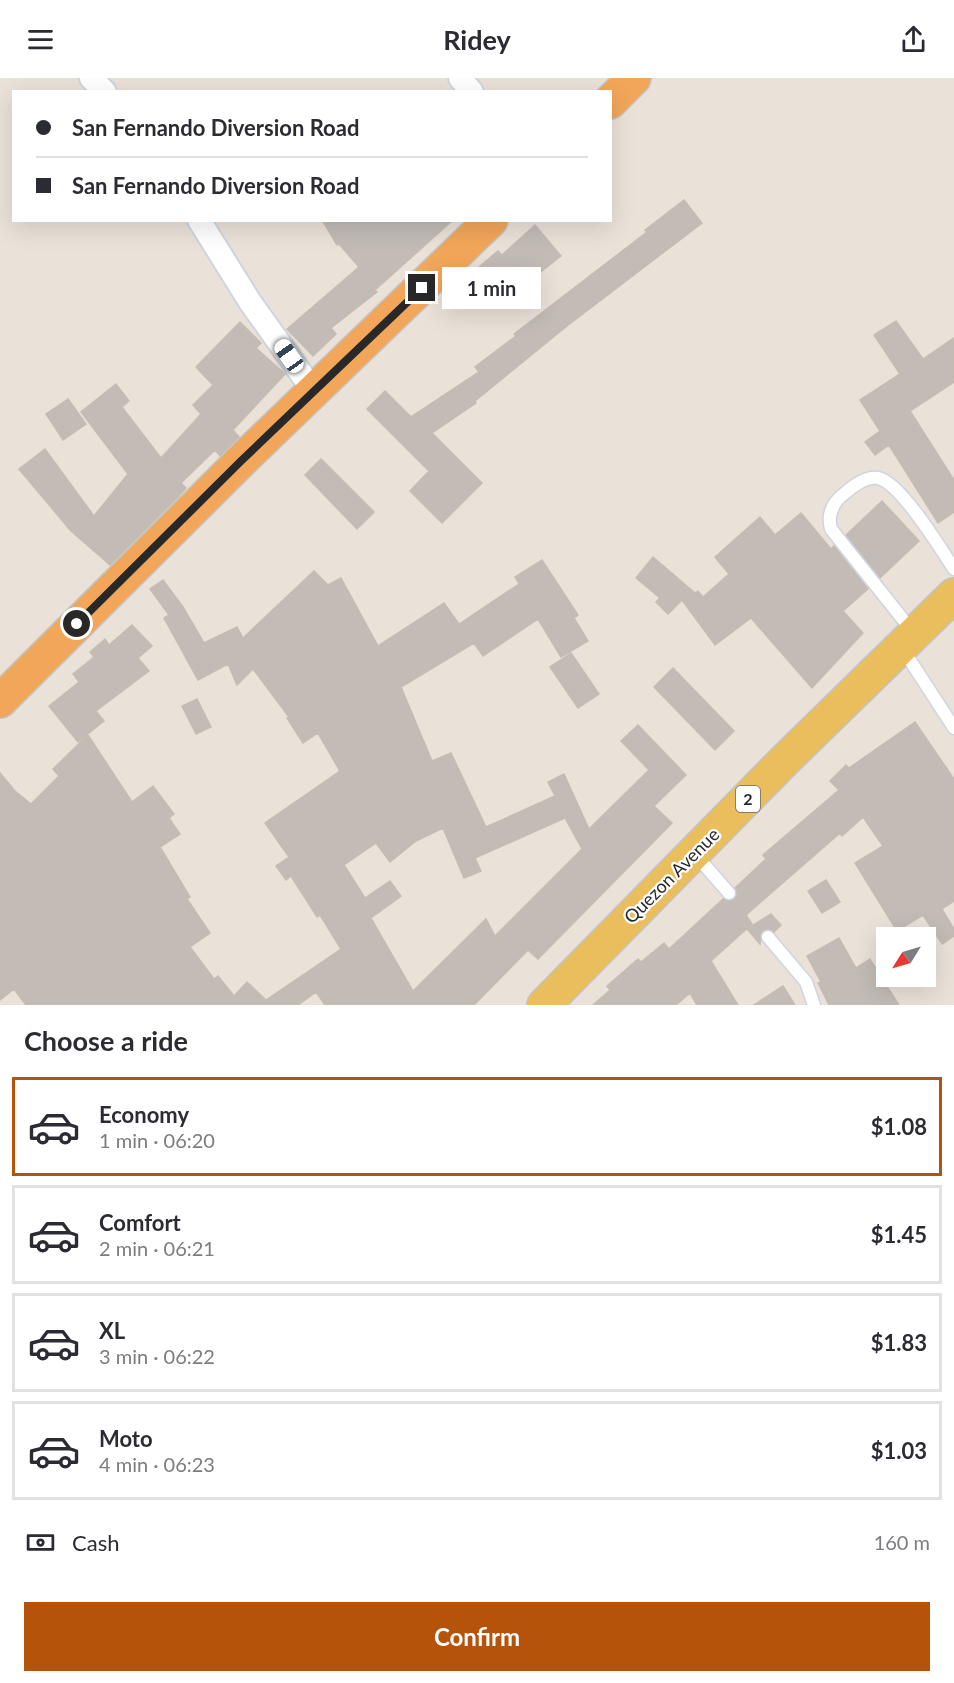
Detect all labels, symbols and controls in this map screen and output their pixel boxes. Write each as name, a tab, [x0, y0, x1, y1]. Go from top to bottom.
icon: menu	[24, 23, 57, 56]
text: Ridey	[443, 23, 511, 56]
icon: share	[897, 23, 930, 56]
text: San Fernando Diversion Road	[72, 114, 359, 141]
text: San Fernando Diversion Road	[72, 172, 359, 199]
callout: 1 min	[443, 267, 542, 309]
route end	[408, 274, 435, 301]
text: 1 min	[467, 276, 516, 300]
car	[271, 336, 307, 376]
route start	[63, 610, 90, 637]
road number: 2	[736, 786, 760, 812]
street label: Quezon Avenue	[619, 823, 723, 927]
north arrow	[876, 927, 936, 987]
map controls	[876, 927, 936, 987]
text: Choose a ride	[24, 1024, 188, 1057]
icon: car	[27, 1100, 81, 1154]
text: Economy	[99, 1101, 189, 1128]
text: $1.08	[871, 1113, 927, 1140]
text: 1 min · 06:20	[99, 1128, 215, 1152]
icon: car	[27, 1208, 81, 1262]
text: Comfort	[99, 1209, 181, 1236]
text: $1.45	[871, 1221, 927, 1248]
text: 2 min · 06:21	[99, 1236, 215, 1260]
icon: car	[27, 1316, 81, 1370]
text: XL	[99, 1317, 125, 1344]
text: $1.83	[871, 1329, 927, 1356]
text: 3 min · 06:22	[99, 1344, 215, 1368]
icon: car	[27, 1424, 81, 1478]
text: Moto	[99, 1425, 153, 1452]
text: $1.03	[871, 1437, 927, 1464]
text: 4 min · 06:23	[99, 1452, 215, 1476]
icon: cash	[24, 1526, 57, 1559]
text: Cash	[72, 1529, 119, 1556]
text: 160 m	[874, 1530, 930, 1554]
button: Confirm	[24, 1602, 930, 1671]

